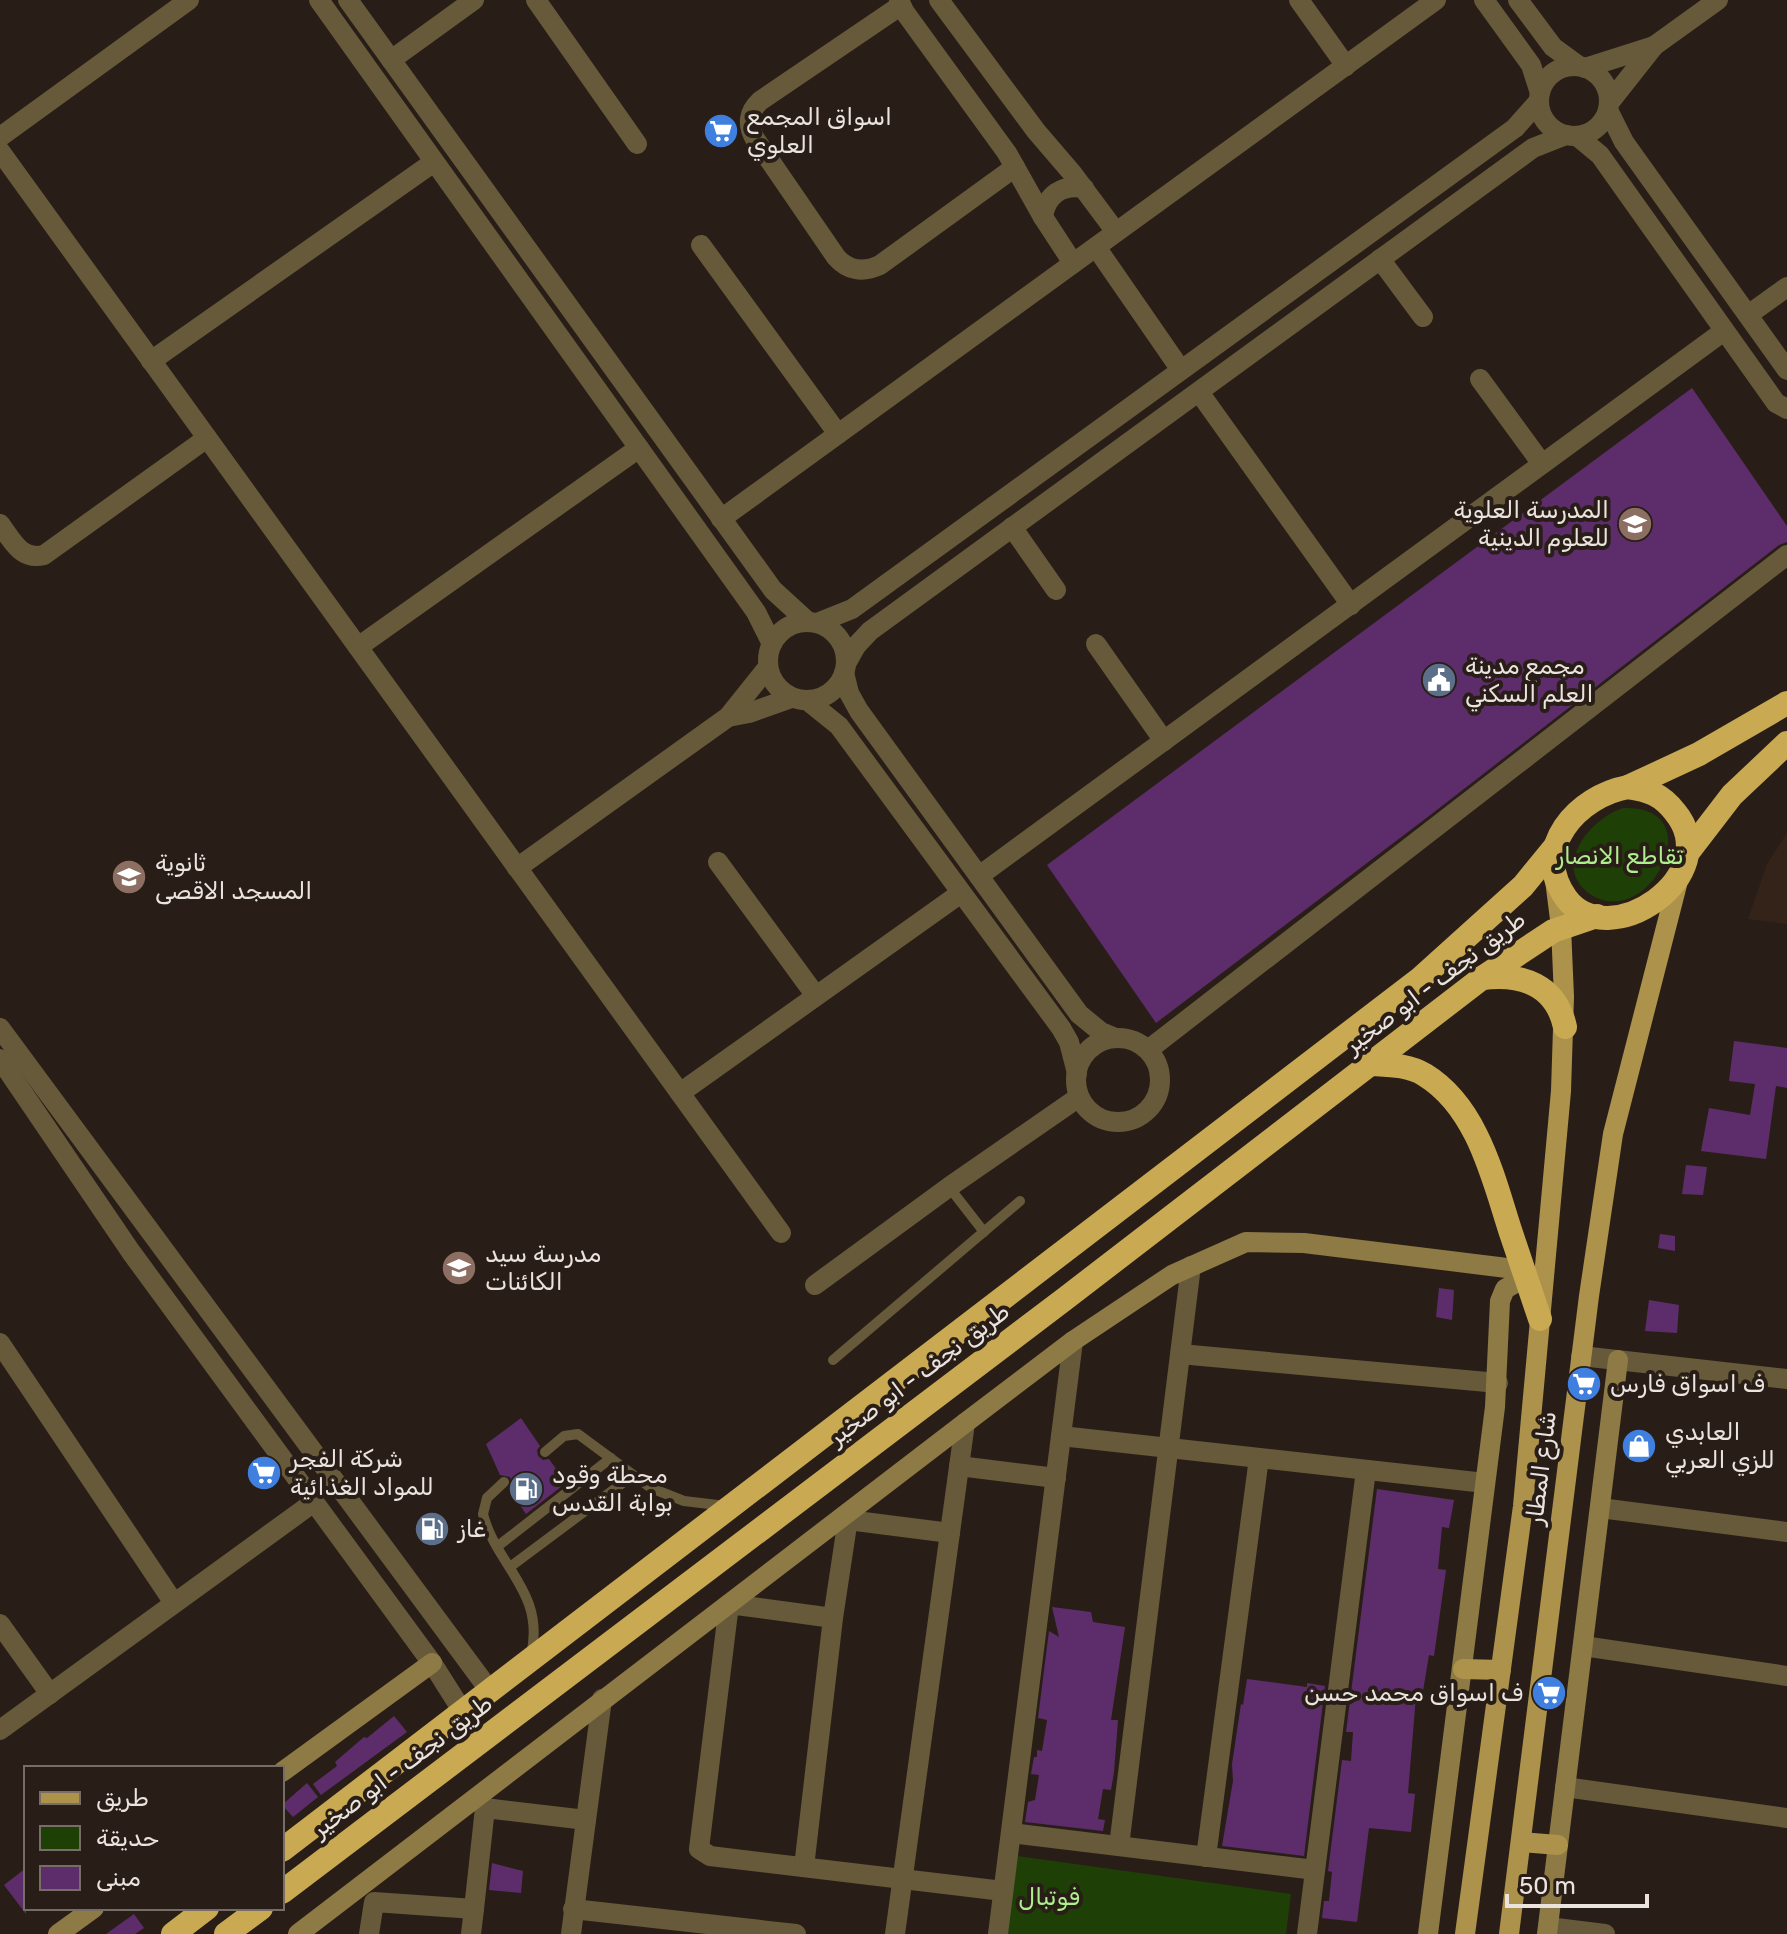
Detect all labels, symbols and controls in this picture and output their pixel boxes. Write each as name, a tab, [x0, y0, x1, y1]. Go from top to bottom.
place label: اسواق المجمع العلوي	[747, 103, 892, 162]
supermarket icon: اسواق المجمع العلوي	[702, 112, 740, 150]
place label: المدرسة العلوية للعلوم الدينية	[1454, 496, 1609, 554]
school or university icon: المدرسة العلوية للعلوم الدينية	[1616, 505, 1654, 543]
place label: مجمع مدينة العلم السكني	[1465, 652, 1593, 712]
public building icon: مجمع مدينة العلم السكني	[1420, 661, 1458, 699]
park label: تقاطع الانصار	[1554, 842, 1684, 873]
place label: ثانوية المسجد الاقصى	[155, 849, 312, 905]
school or university icon: ثانوية المسجد الاقصى	[110, 858, 148, 896]
street label: طريق نجف - ابو صخير	[1338, 905, 1531, 1060]
place label: مدرسة سيد الكائنات	[485, 1240, 601, 1296]
school or university icon: مدرسة سيد الكائنات	[440, 1249, 478, 1287]
street label: طريق نجف - ابو صخير	[822, 1297, 1015, 1452]
supermarket icon: ف اسواق فارس	[1565, 1365, 1603, 1403]
place label: ف اسواق فارس	[1610, 1370, 1765, 1398]
street label: شارع المطار	[1520, 1410, 1564, 1529]
place label: العابدي للزي العربي	[1665, 1418, 1775, 1478]
shop icon: العابدي للزي العربي	[1620, 1427, 1658, 1465]
place label: شركة الفجر للمواد الغذائية	[288, 1445, 434, 1501]
supermarket icon: شركة الفجر للمواد الغذائية	[245, 1454, 283, 1492]
place label: محطة وقود بوابة القدس	[552, 1461, 673, 1517]
fuel station icon: محطة وقود بوابة القدس	[507, 1470, 545, 1508]
fuel station icon: غاز	[413, 1510, 451, 1548]
place label: غاز	[456, 1515, 486, 1543]
supermarket icon: ف اسواق محمد حسن	[1530, 1674, 1568, 1712]
place label: ف اسواق محمد حسن	[1304, 1679, 1523, 1707]
street label: طريق نجف - ابو صخير	[305, 1689, 498, 1844]
legend	[24, 1766, 284, 1910]
text: طريق	[96, 1784, 149, 1812]
text: حديقة	[96, 1824, 159, 1852]
scale bar	[1507, 1858, 1647, 1908]
text: مبنى	[96, 1864, 141, 1892]
text: 50 m	[1519, 1872, 1576, 1900]
park label: فوتبال	[1018, 1883, 1080, 1911]

